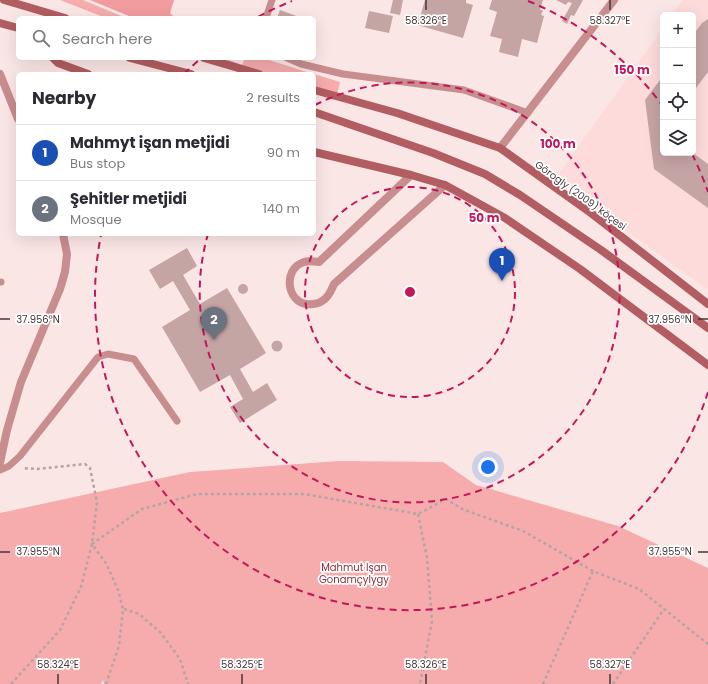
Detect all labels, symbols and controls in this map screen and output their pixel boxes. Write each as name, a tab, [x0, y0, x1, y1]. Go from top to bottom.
map controls	[660, 12, 696, 156]
button: +	[660, 12, 696, 48]
text: 58.326°E	[405, 13, 447, 28]
text: 58.327°E	[589, 13, 631, 28]
search box	[16, 16, 316, 60]
icon: search	[30, 27, 52, 49]
text: Search here	[62, 28, 152, 49]
button: −	[660, 48, 696, 84]
text: 150 m	[614, 61, 650, 78]
button: locate	[660, 84, 696, 120]
text: Nearby	[32, 86, 96, 110]
text: 2 results	[246, 88, 300, 107]
button: layers	[660, 120, 696, 156]
text: Mahmyt işan metjidi	[70, 132, 230, 153]
text: 100 m	[540, 135, 576, 152]
text: 1	[43, 143, 47, 162]
text: 90 m	[267, 143, 300, 162]
text: Bus stop	[70, 154, 125, 173]
street label: Görogly (2009) köçesi	[532, 157, 629, 234]
text: Şehitler metjidi	[70, 188, 187, 209]
text: 2	[41, 199, 49, 218]
text: 140 m	[263, 199, 300, 218]
text: 50 m	[469, 209, 500, 226]
text: Mosque	[70, 210, 121, 229]
pin: 1	[489, 248, 515, 281]
centre of rings	[403, 285, 417, 299]
pin: 2	[201, 307, 227, 340]
text: 37.956°N	[16, 312, 60, 327]
text: 37.956°N	[648, 312, 692, 327]
your location	[478, 457, 498, 477]
text: 37.955°N	[16, 544, 60, 559]
text: 37.955°N	[648, 544, 692, 559]
park label: Mahmut Işan Gonamçylygy	[319, 560, 389, 587]
text: 58.324°E	[37, 657, 79, 672]
text: 58.325°E	[221, 657, 263, 672]
text: 58.326°E	[405, 657, 447, 672]
text: 58.327°E	[589, 657, 631, 672]

